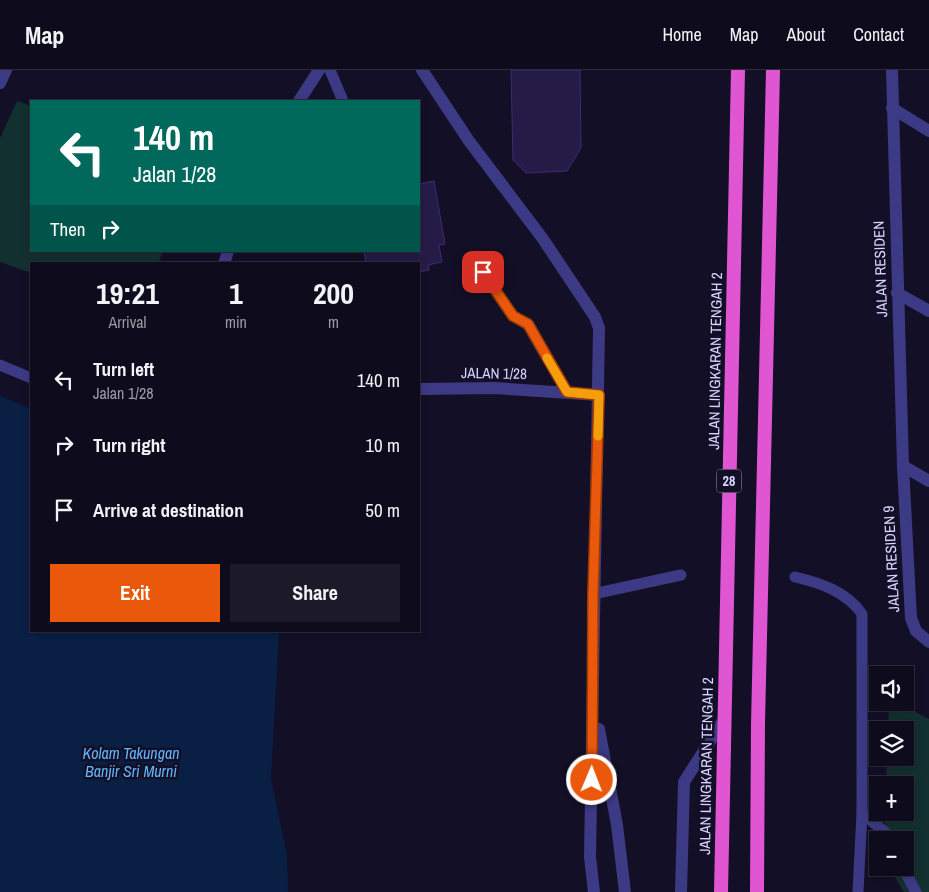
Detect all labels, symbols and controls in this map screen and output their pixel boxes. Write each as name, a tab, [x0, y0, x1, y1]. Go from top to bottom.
text: Map	[25, 19, 64, 51]
text: Home	[662, 22, 702, 47]
text: Map	[730, 22, 759, 47]
text: About	[787, 22, 825, 47]
text: Contact	[853, 22, 904, 47]
text: 140 m	[133, 114, 214, 161]
icon: left	[50, 120, 115, 185]
text: Jalan 1/28	[133, 159, 216, 189]
icon: right	[96, 215, 124, 243]
text: Then	[50, 216, 86, 242]
street label: JALAN RESIDEN	[868, 220, 892, 318]
pin	[462, 251, 504, 293]
icon: arrive	[469, 258, 497, 286]
street label: JALAN LINGKARAN TENGAH 2	[703, 272, 727, 450]
text: 19:21	[96, 273, 159, 313]
text: 1	[229, 273, 243, 313]
text: 200	[313, 273, 354, 313]
text: Arrival	[109, 311, 146, 333]
text: min	[225, 311, 247, 333]
text: m	[328, 311, 339, 333]
text: Turn left	[93, 356, 154, 382]
street label: JALAN 1/28	[461, 362, 527, 384]
icon: left	[50, 366, 78, 394]
text: 140 m	[357, 367, 400, 393]
text: Jalan 1/28	[93, 382, 154, 404]
icon: right	[50, 431, 78, 459]
text: Turn right	[93, 432, 165, 458]
text: 10 m	[365, 432, 400, 458]
road number: 28	[716, 470, 742, 492]
icon: arrive	[50, 496, 78, 524]
text: Arrive at destination	[93, 497, 244, 523]
text: 50 m	[365, 497, 400, 523]
street label: JALAN RESIDEN 9	[878, 505, 904, 613]
button: Exit	[50, 564, 220, 622]
button: Share	[230, 564, 400, 622]
map controls	[869, 666, 914, 876]
button: sound	[869, 666, 914, 711]
street label: JALAN LINGKARAN TENGAH 2	[694, 677, 718, 855]
button: layers	[869, 721, 914, 766]
water label: Kolam Takungan Banjir Sri Murni	[82, 742, 180, 782]
position arrow	[565, 753, 617, 805]
button: +	[869, 776, 914, 821]
button: −	[869, 831, 914, 876]

